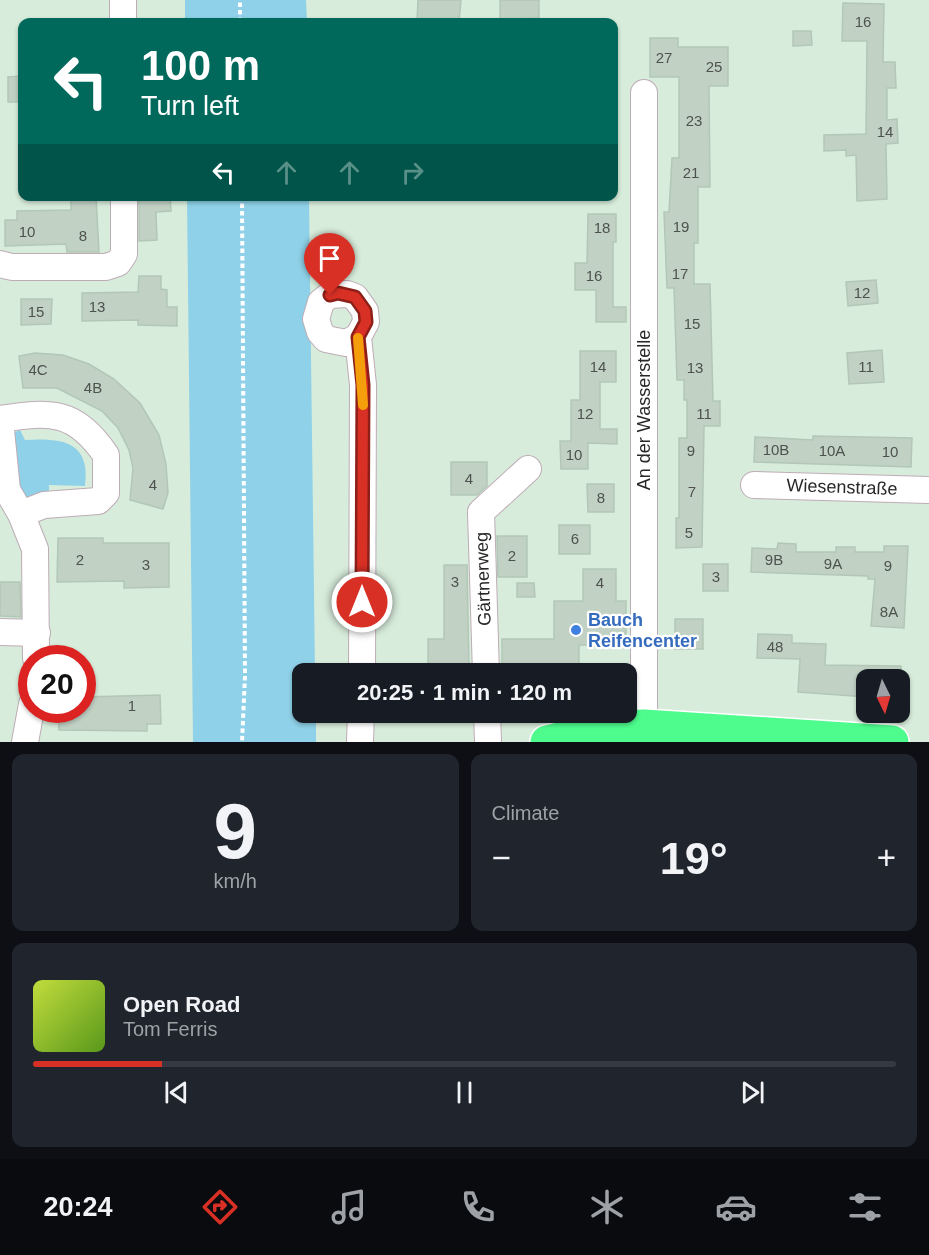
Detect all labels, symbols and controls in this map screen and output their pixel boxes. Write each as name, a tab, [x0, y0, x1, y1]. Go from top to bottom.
house number: 16	[855, 13, 871, 30]
icon: left	[42, 42, 120, 120]
text: 100 m	[141, 42, 260, 89]
house number: 27	[656, 49, 672, 66]
house number: 25	[706, 58, 722, 75]
text: Turn left	[141, 91, 239, 121]
house number: 23	[686, 112, 702, 129]
house number: 14	[877, 123, 893, 140]
icon: left	[207, 156, 240, 189]
icon: ahead	[270, 156, 303, 189]
icon: ahead	[333, 156, 366, 189]
icon: right	[396, 156, 429, 189]
house number: 21	[683, 164, 699, 181]
house number: 19	[673, 218, 689, 235]
house number: 18	[594, 219, 610, 236]
house number: 10	[19, 223, 35, 240]
house number: 8	[79, 227, 87, 244]
pin	[304, 233, 355, 295]
icon: arrive	[313, 242, 346, 275]
house number: 17	[672, 265, 688, 282]
house number: 16	[586, 267, 602, 284]
house number: 12	[854, 284, 870, 301]
house number: 13	[89, 298, 105, 315]
house number: 15	[28, 303, 44, 320]
house number: 15	[684, 315, 700, 332]
street label: An der Wasserstelle	[634, 330, 654, 490]
house number: 14	[590, 358, 606, 375]
house number: 11	[858, 358, 874, 375]
house number: 13	[687, 359, 703, 376]
house number: 4C	[28, 361, 48, 378]
house number: 4B	[84, 379, 102, 396]
house number: 12	[577, 405, 593, 422]
house number: 11	[696, 405, 712, 422]
house number: 10B	[763, 441, 789, 458]
house number: 9	[687, 442, 695, 459]
house number: 10A	[819, 442, 845, 459]
house number: 10	[882, 443, 898, 460]
house number: 10	[566, 446, 582, 463]
house number: 4	[465, 470, 473, 487]
street label: Wiesenstraße	[786, 475, 898, 499]
house number: 4	[149, 476, 157, 493]
house number: 7	[688, 483, 696, 500]
house number: 8	[597, 489, 605, 506]
house number: 5	[685, 524, 693, 541]
house number: 6	[571, 530, 579, 547]
street label: Gärtnerweg	[471, 532, 495, 626]
house number: 2	[508, 547, 516, 564]
house number: 2	[76, 551, 84, 568]
house number: 9B	[765, 551, 783, 568]
house number: 9A	[824, 555, 842, 572]
house number: 3	[142, 556, 150, 573]
house number: 9	[884, 557, 892, 574]
house number: 3	[712, 568, 720, 585]
position arrow	[330, 570, 394, 634]
house number: 3	[451, 573, 459, 590]
house number: 4	[596, 574, 604, 591]
house number: 8A	[880, 603, 898, 620]
place label: Bauch Reifencenter	[588, 610, 697, 651]
marker: Bauch Reifencenter	[569, 623, 583, 637]
house number: 48	[767, 638, 783, 655]
speed limit sign: 20	[18, 645, 96, 723]
north arrow	[856, 669, 910, 723]
map controls	[856, 669, 910, 723]
text: 20:25 · 1 min · 120 m	[357, 680, 572, 705]
house number: 1	[128, 697, 136, 714]
text: 9	[214, 787, 257, 875]
text: Climate	[492, 802, 559, 824]
text: 19°	[660, 833, 728, 884]
text: −	[492, 839, 511, 876]
text: +	[877, 839, 896, 876]
text: km/h	[214, 870, 257, 892]
text: Open Road	[123, 992, 240, 1017]
text: Tom Ferris	[123, 1018, 217, 1040]
icon: previous	[160, 1076, 193, 1109]
icon: pause	[448, 1076, 481, 1109]
icon: next	[736, 1076, 769, 1109]
icon: directions	[199, 1186, 241, 1228]
icon: music	[328, 1186, 370, 1228]
icon: phone	[457, 1186, 499, 1228]
icon: climate	[586, 1186, 628, 1228]
icon: car	[715, 1186, 757, 1228]
icon: filters	[844, 1186, 886, 1228]
text: 20:24	[43, 1192, 112, 1222]

